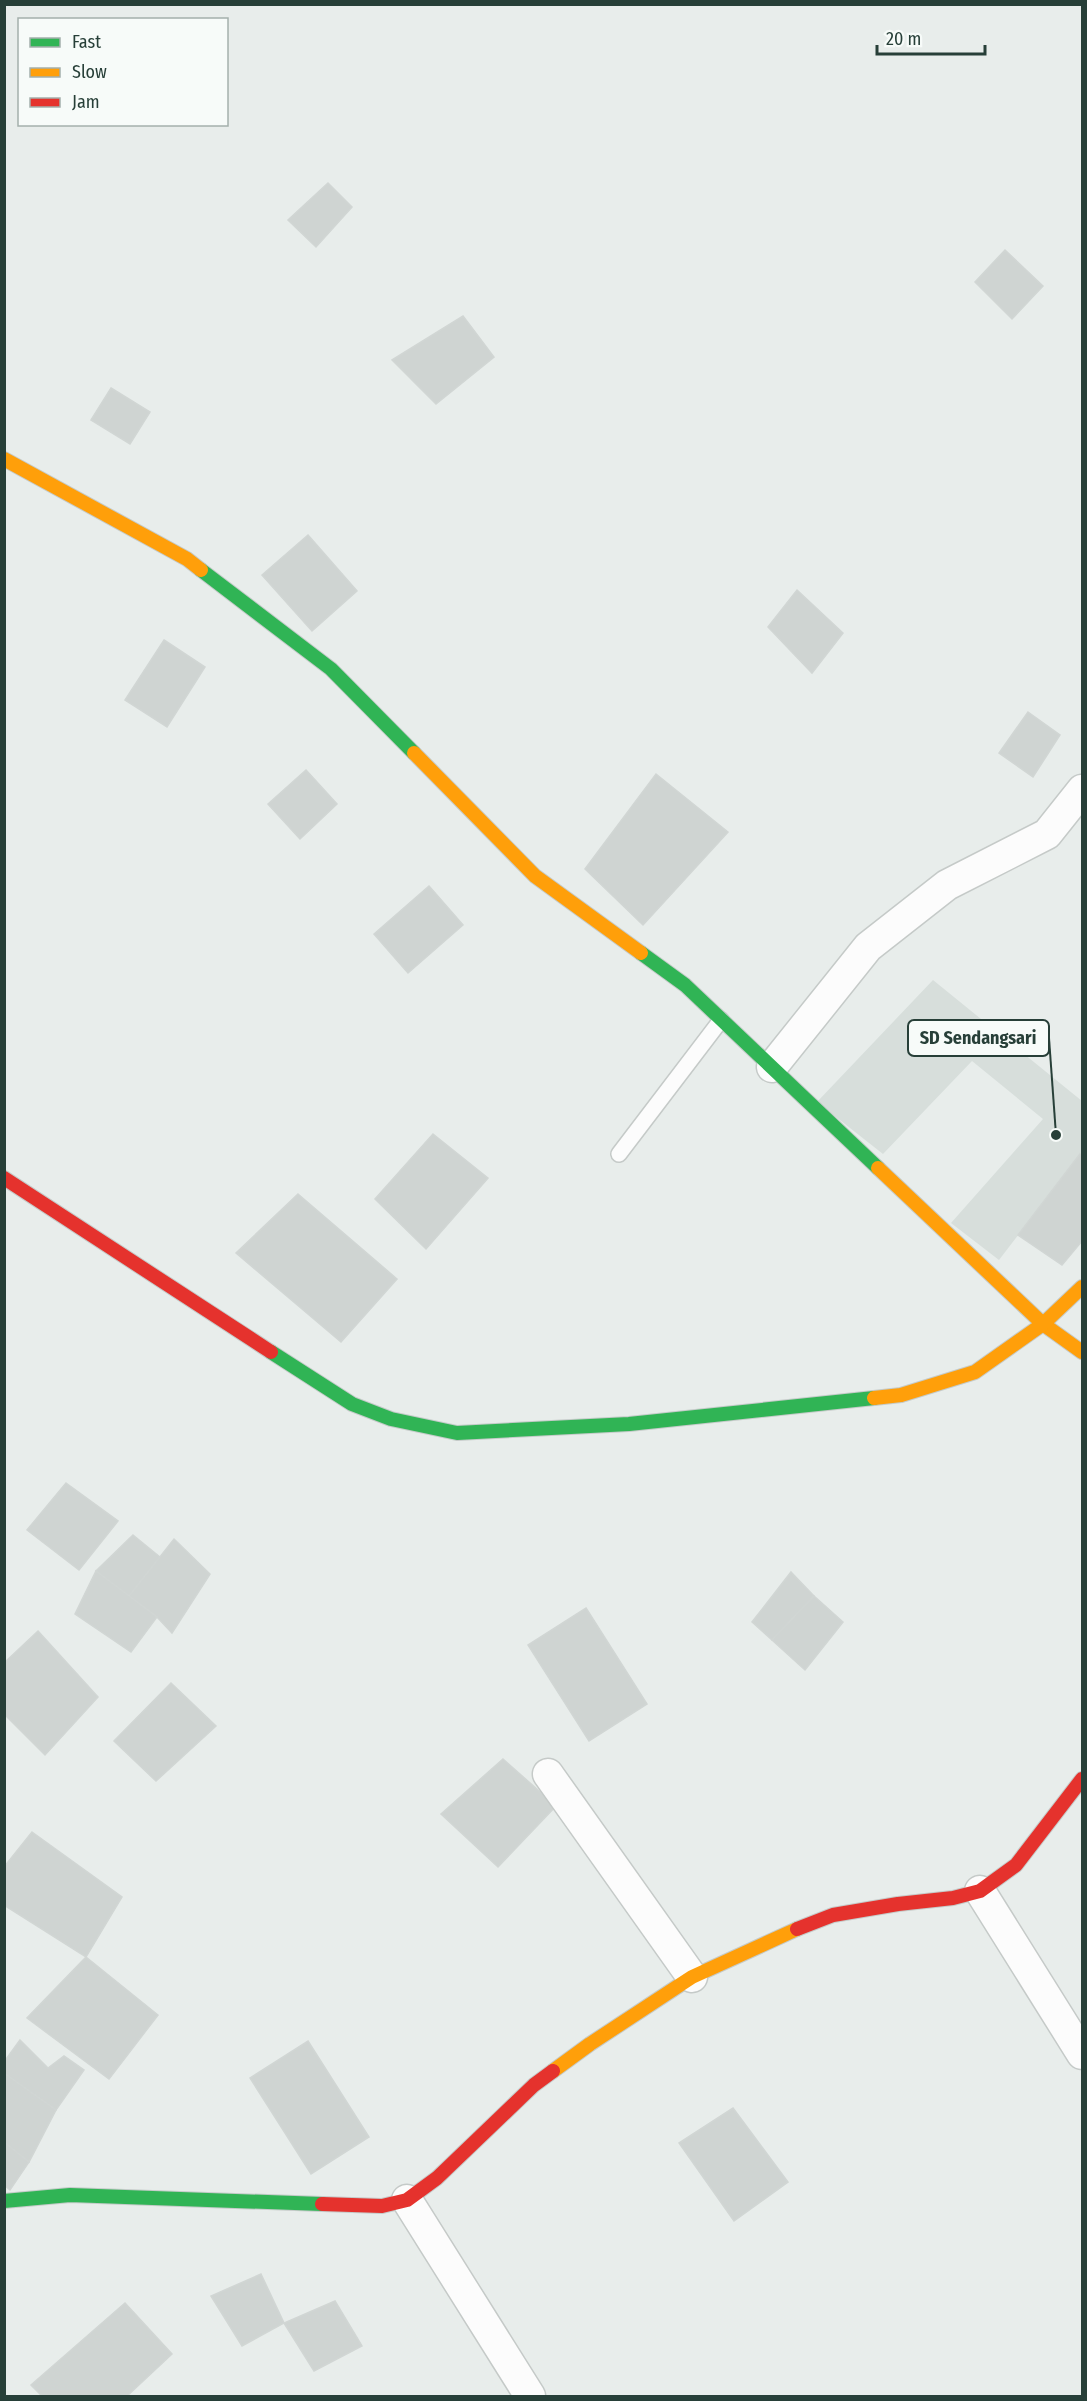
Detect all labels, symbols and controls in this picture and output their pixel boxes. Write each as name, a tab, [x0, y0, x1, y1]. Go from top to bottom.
legend	[18, 18, 228, 126]
scale bar	[877, 18, 985, 56]
text: 20 m	[886, 28, 921, 50]
text: Fast	[72, 31, 101, 53]
text: Slow	[72, 61, 107, 83]
text: Jam	[72, 91, 100, 113]
callout: SD Sendangsari	[908, 1020, 1049, 1056]
text: SD Sendangsari	[920, 1027, 1036, 1049]

